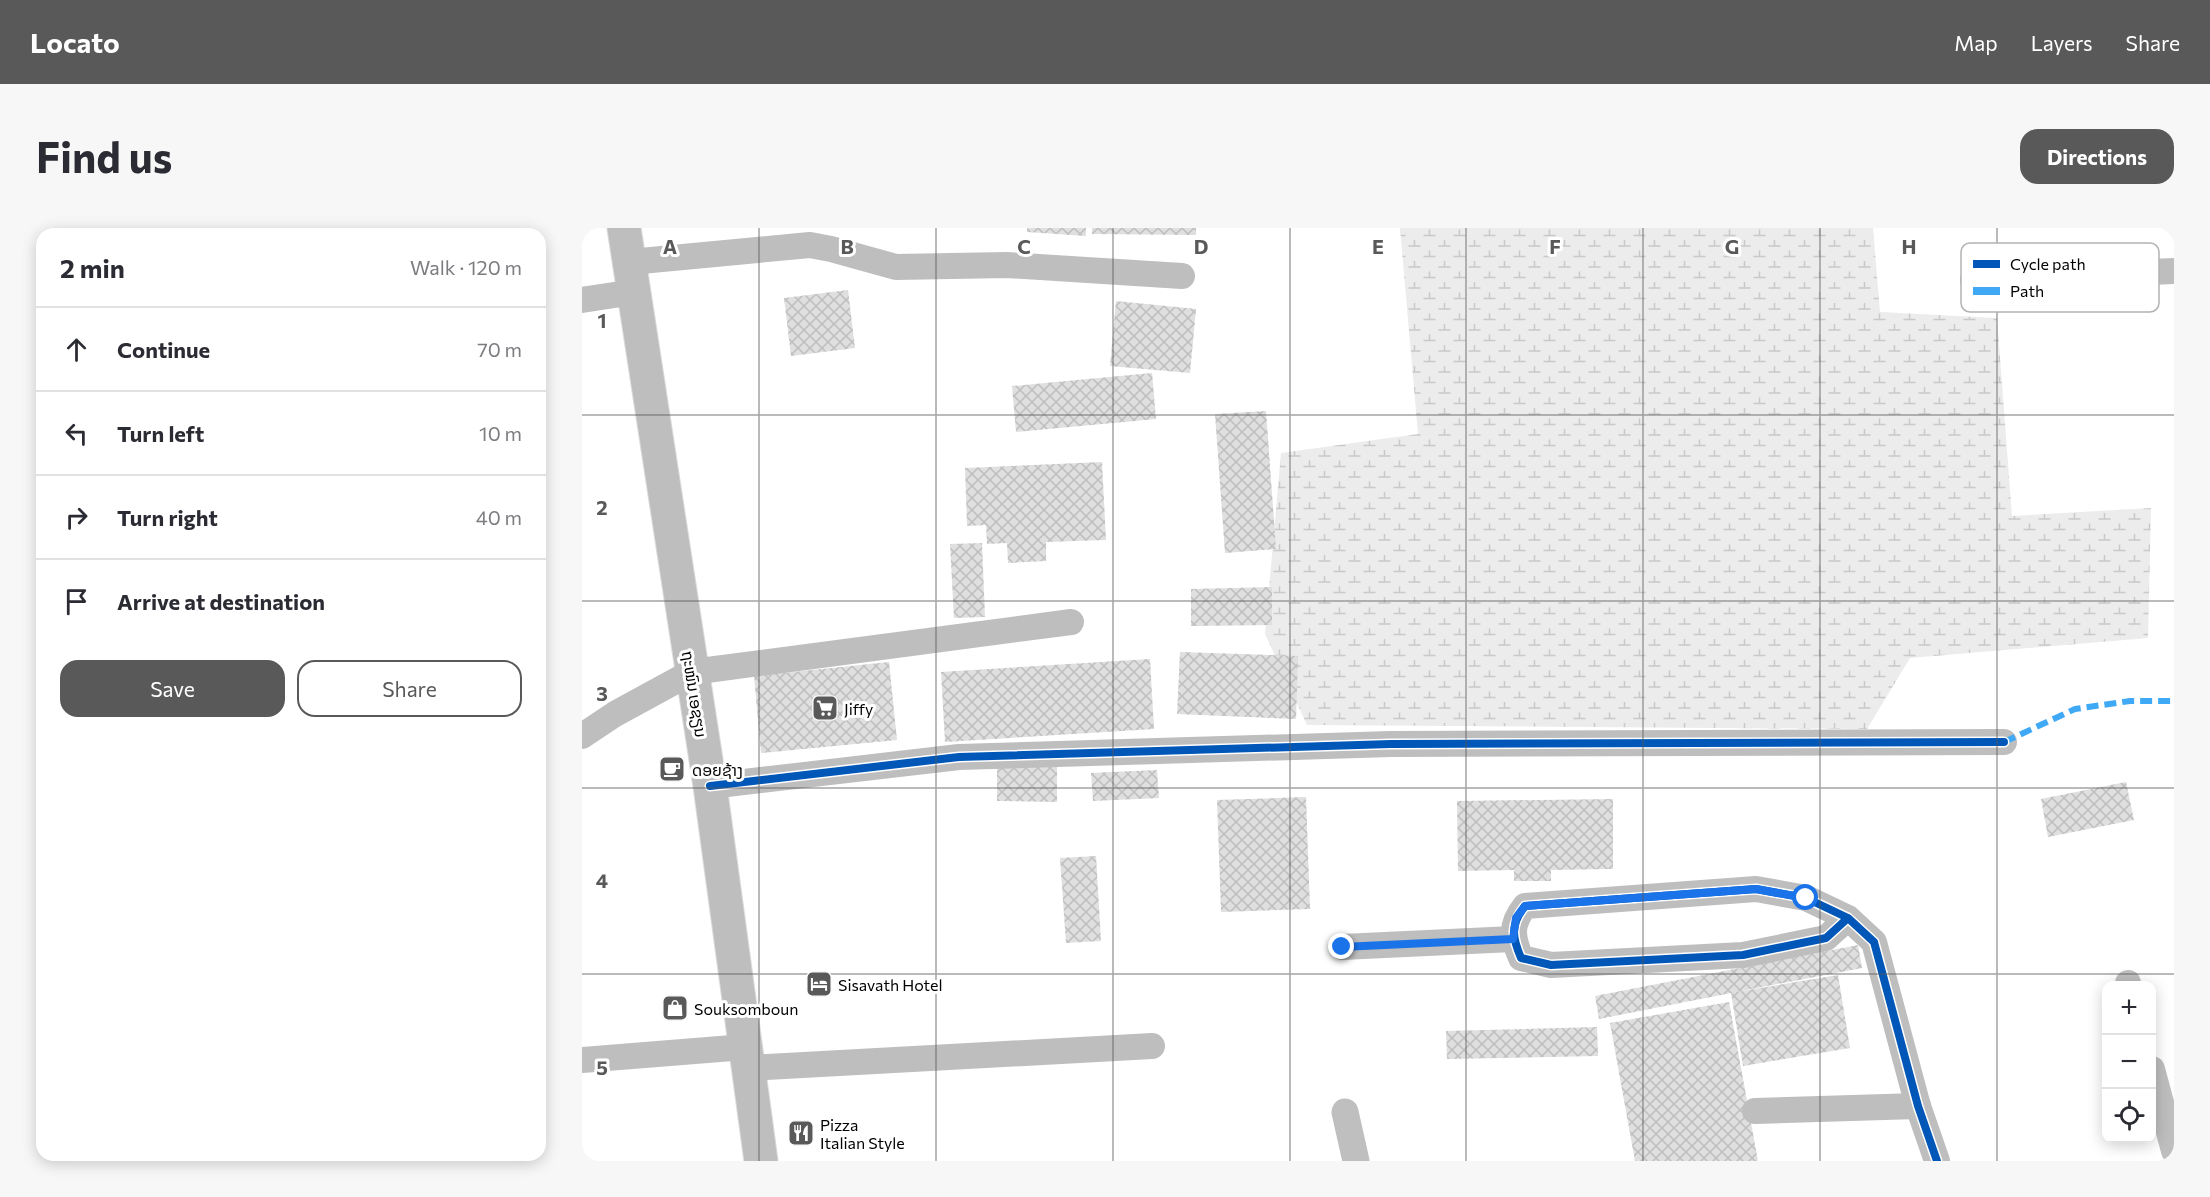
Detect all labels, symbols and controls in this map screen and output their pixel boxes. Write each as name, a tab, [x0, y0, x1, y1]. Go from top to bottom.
text: Locato	[30, 25, 120, 59]
text: Map	[1954, 30, 1998, 55]
text: Layers	[2031, 30, 2093, 55]
text: Share	[2126, 30, 2180, 55]
button: Directions	[2020, 129, 2174, 184]
text: Find us	[36, 130, 172, 182]
text: A	[663, 234, 677, 258]
text: B	[840, 234, 854, 258]
text: C	[1017, 234, 1031, 258]
text: D	[1194, 234, 1208, 258]
text: E	[1372, 234, 1384, 258]
text: F	[1549, 234, 1561, 258]
text: G	[1725, 234, 1739, 258]
text: H	[1902, 234, 1917, 258]
legend	[1961, 243, 2159, 312]
text: 2 min	[60, 252, 125, 283]
text: Cycle path	[2010, 254, 2086, 273]
text: Walk · 120 m	[410, 255, 522, 279]
text: Path	[2010, 281, 2044, 300]
text: 1	[597, 308, 607, 332]
icon: ahead	[60, 333, 93, 366]
text: Continue	[117, 336, 210, 363]
text: 70 m	[477, 337, 522, 361]
icon: left	[60, 417, 93, 450]
text: Turn left	[117, 420, 204, 447]
text: 10 m	[479, 421, 522, 445]
text: 2	[596, 495, 608, 519]
icon: right	[60, 501, 93, 534]
text: Turn right	[117, 504, 218, 531]
text: 40 m	[476, 505, 522, 529]
icon: arrive	[60, 585, 93, 618]
text: Arrive at destination	[117, 588, 325, 615]
street label: ຖະໜົນ ເອຊຽນ	[677, 649, 711, 739]
button: Save	[60, 660, 285, 717]
button: Share	[297, 660, 522, 717]
text: 3	[596, 681, 608, 705]
supermarket icon: Jiffy	[810, 693, 840, 723]
place label: Jiffy	[844, 699, 873, 718]
cafe icon: ດອຍຊ້າງ	[657, 754, 687, 784]
place label: ດອຍຊ້າງ	[692, 760, 743, 779]
text: 4	[596, 868, 608, 892]
route start	[1792, 884, 1818, 910]
route end	[1328, 933, 1354, 959]
hotel icon: Sisavath Hotel	[804, 969, 834, 999]
place label: Sisavath Hotel	[838, 975, 943, 994]
map controls	[2102, 981, 2156, 1143]
button: +	[2102, 981, 2156, 1035]
shop icon: Souksomboun	[660, 993, 690, 1023]
place label: Souksomboun	[694, 999, 798, 1018]
button: −	[2102, 1035, 2156, 1089]
text: 5	[596, 1055, 608, 1079]
button: locate	[2102, 1089, 2156, 1143]
place label: Pizza Italian Style	[820, 1115, 905, 1152]
restaurant icon: Pizza Italian Style	[786, 1118, 816, 1148]

